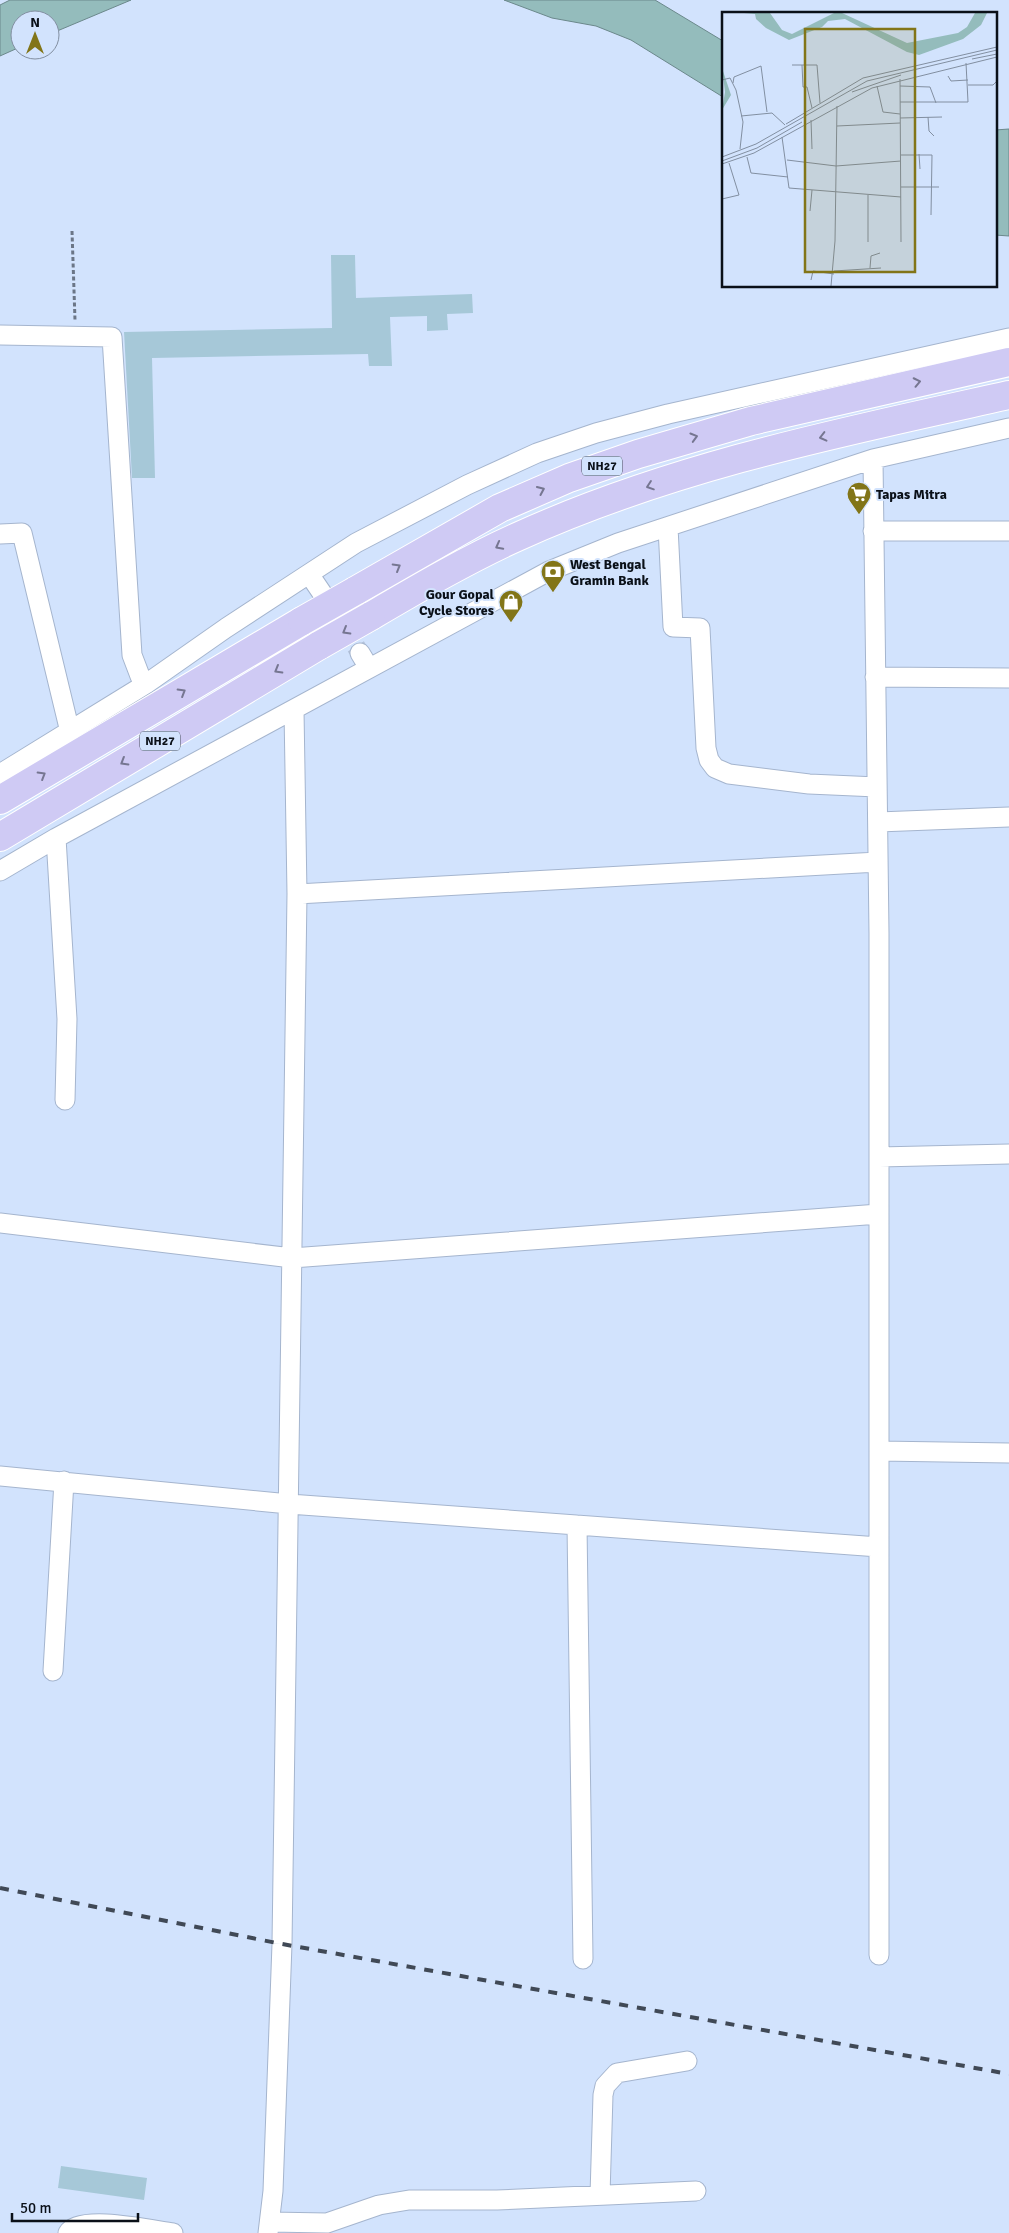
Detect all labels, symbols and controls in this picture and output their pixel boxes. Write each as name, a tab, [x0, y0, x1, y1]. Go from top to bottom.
north arrow	[10, 10, 60, 60]
inset map	[722, 12, 996, 288]
text: N	[30, 14, 40, 31]
one-way arrow	[913, 377, 922, 388]
one-way arrow	[820, 431, 828, 441]
one-way arrow	[690, 433, 698, 443]
road number: NH27	[582, 456, 622, 476]
one-way arrow	[646, 480, 655, 490]
supermarket icon: Tapas Mitra	[846, 481, 872, 515]
one-way arrow	[536, 486, 545, 497]
place label: Tapas Mitra	[876, 486, 947, 503]
one-way arrow	[496, 540, 505, 550]
place label: West Bengal Gramin Bank	[570, 556, 649, 589]
bank icon: West Bengal Gramin Bank	[540, 559, 566, 593]
one-way arrow	[392, 563, 401, 573]
place label: Gour Gopal Cycle Stores	[419, 586, 495, 619]
shop icon: Gour Gopal Cycle Stores	[498, 589, 524, 623]
one-way arrow	[342, 624, 351, 634]
one-way arrow	[275, 664, 284, 674]
one-way arrow	[176, 689, 185, 699]
road number: NH27	[140, 731, 180, 750]
one-way arrow	[120, 756, 129, 766]
one-way arrow	[36, 772, 45, 782]
scale bar	[12, 2190, 139, 2222]
text: 50 m	[20, 2199, 51, 2217]

